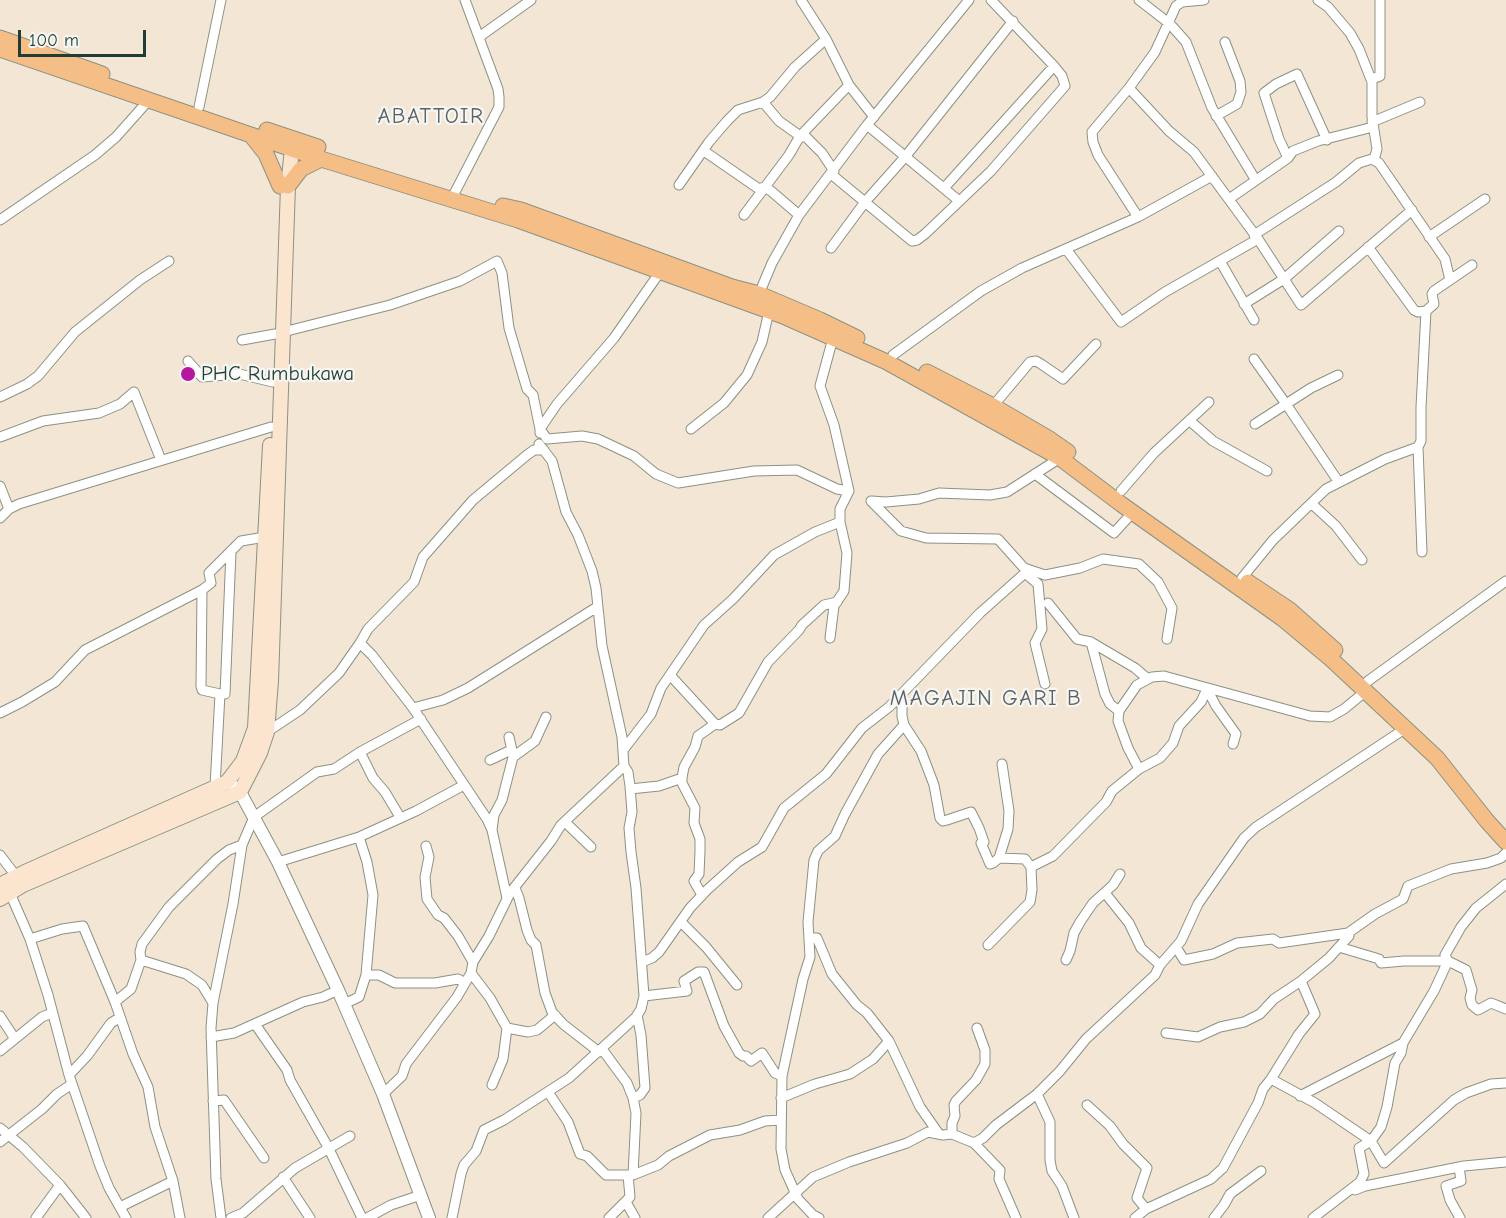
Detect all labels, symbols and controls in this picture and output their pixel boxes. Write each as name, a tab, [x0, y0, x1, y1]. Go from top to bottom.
scale bar	[21, 18, 148, 56]
text: 100 m	[29, 30, 79, 51]
district label: ABATTOIR	[378, 104, 484, 130]
place label: PHC Rumbukawa	[201, 361, 354, 387]
marker: PHC Rumbukawa	[179, 365, 197, 383]
district label: MAGAJIN GARI B	[890, 686, 1082, 712]

